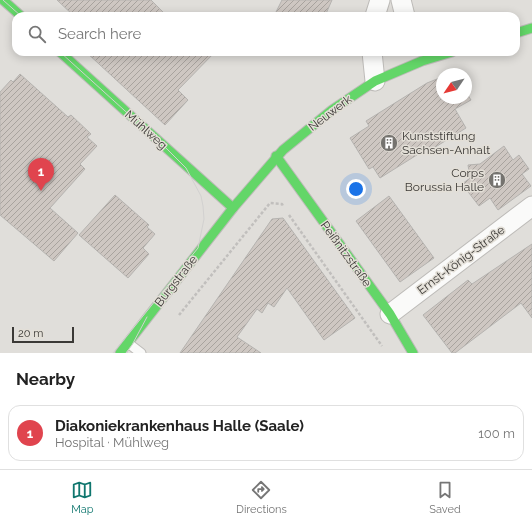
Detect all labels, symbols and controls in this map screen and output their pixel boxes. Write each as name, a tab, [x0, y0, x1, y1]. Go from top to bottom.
search box	[12, 12, 520, 56]
icon: search	[26, 23, 48, 45]
text: Search here	[58, 25, 141, 43]
north arrow	[436, 68, 472, 104]
street label: Neuwerk	[306, 92, 355, 134]
street label: Mühlweg	[122, 107, 170, 153]
place label: Kunststiftung Sachsen-Anhalt	[402, 129, 490, 157]
building icon: Kunststiftung Sachsen-Anhalt	[379, 133, 399, 153]
pin: 1	[28, 158, 54, 191]
place label: Corps Borussia Halle	[405, 166, 484, 194]
building icon: Corps Borussia Halle	[487, 170, 507, 190]
your location	[346, 179, 366, 199]
street label: Peißnitzstraße	[318, 219, 374, 289]
street label: Ernst-König-Straße	[415, 223, 507, 297]
street label: Burgstraße	[152, 253, 200, 309]
scale bar	[12, 325, 74, 344]
text: 20 m	[18, 327, 43, 340]
text: Nearby	[16, 369, 75, 389]
text: Diakoniekrankenhaus Halle (Saale)	[55, 417, 304, 435]
text: 1	[27, 426, 33, 441]
text: 100 m	[478, 426, 515, 441]
text: Hospital · Mühlweg	[55, 435, 169, 450]
tab: Map	[71, 479, 94, 516]
tab: Directions	[236, 479, 287, 516]
tab: Saved	[429, 479, 461, 516]

